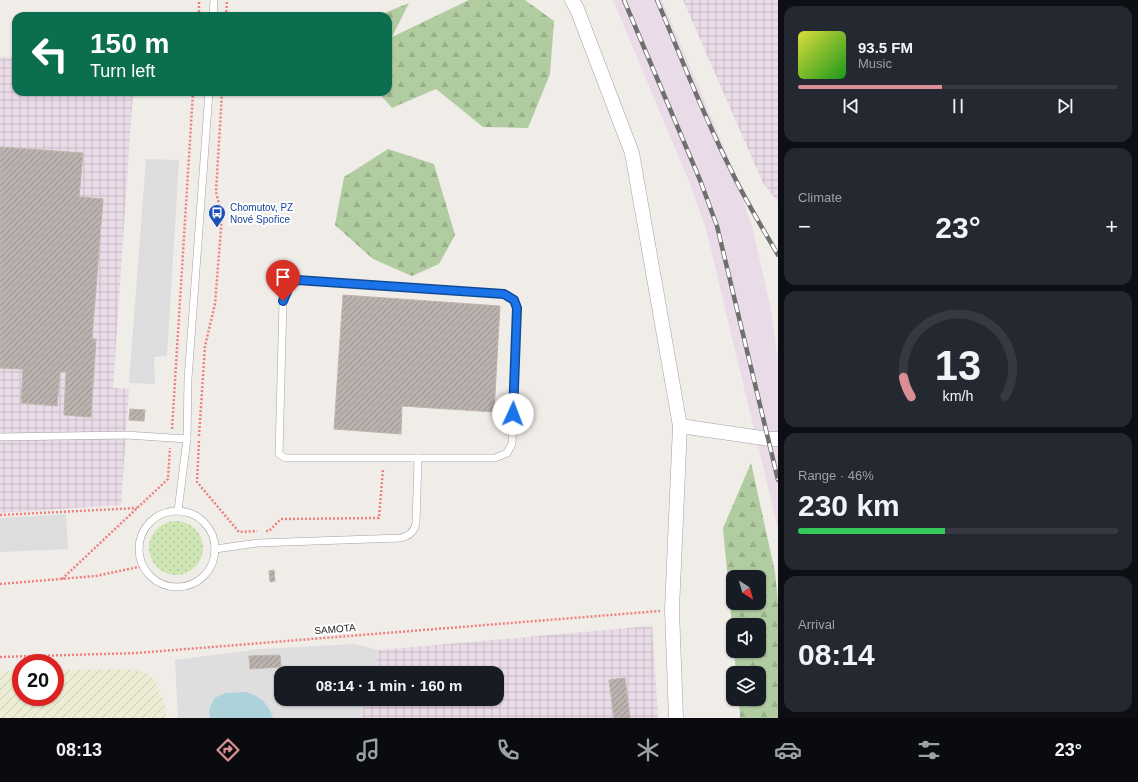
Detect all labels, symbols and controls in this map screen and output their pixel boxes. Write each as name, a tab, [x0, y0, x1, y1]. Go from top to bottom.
icon: left	[24, 28, 76, 80]
text: 150 m	[90, 28, 169, 59]
text: 93.5 FM	[858, 39, 913, 56]
text: Music	[858, 56, 892, 71]
text: Turn left	[90, 61, 155, 81]
icon: previous	[840, 95, 862, 117]
icon: pause	[947, 95, 969, 117]
icon: next	[1054, 95, 1076, 117]
text: Climate	[798, 190, 842, 205]
place label: Chomutov, PZ Nové Spořice	[230, 202, 293, 225]
bus stop icon: Chomutov, PZ Nové Spořice	[207, 203, 227, 228]
text: 23°	[935, 211, 981, 244]
text: −	[798, 214, 811, 239]
text: +	[1105, 214, 1118, 239]
pin	[266, 260, 300, 301]
icon: arrive	[272, 266, 294, 288]
text: 13	[935, 342, 981, 389]
text: km/h	[943, 388, 974, 404]
position arrow	[492, 393, 534, 435]
text: Range · 46%	[798, 468, 874, 483]
text: 230 km	[798, 489, 900, 522]
north arrow	[726, 570, 766, 610]
map controls	[726, 570, 766, 706]
text: Arrival	[798, 617, 835, 632]
button: sound	[726, 618, 766, 658]
street label: SAMOTA	[314, 622, 356, 636]
text: 08:14	[798, 638, 875, 671]
speed limit sign: 20	[12, 654, 64, 706]
button: layers	[726, 666, 766, 706]
text: 08:14 · 1 min · 160 m	[316, 677, 462, 694]
icon: directions	[214, 736, 242, 764]
icon: music	[354, 736, 382, 764]
icon: phone	[494, 736, 522, 764]
icon: climate	[634, 736, 662, 764]
icon: car	[774, 736, 802, 764]
icon: filters	[915, 736, 943, 764]
text: 08:13	[56, 740, 102, 760]
text: 23°	[1055, 740, 1082, 760]

